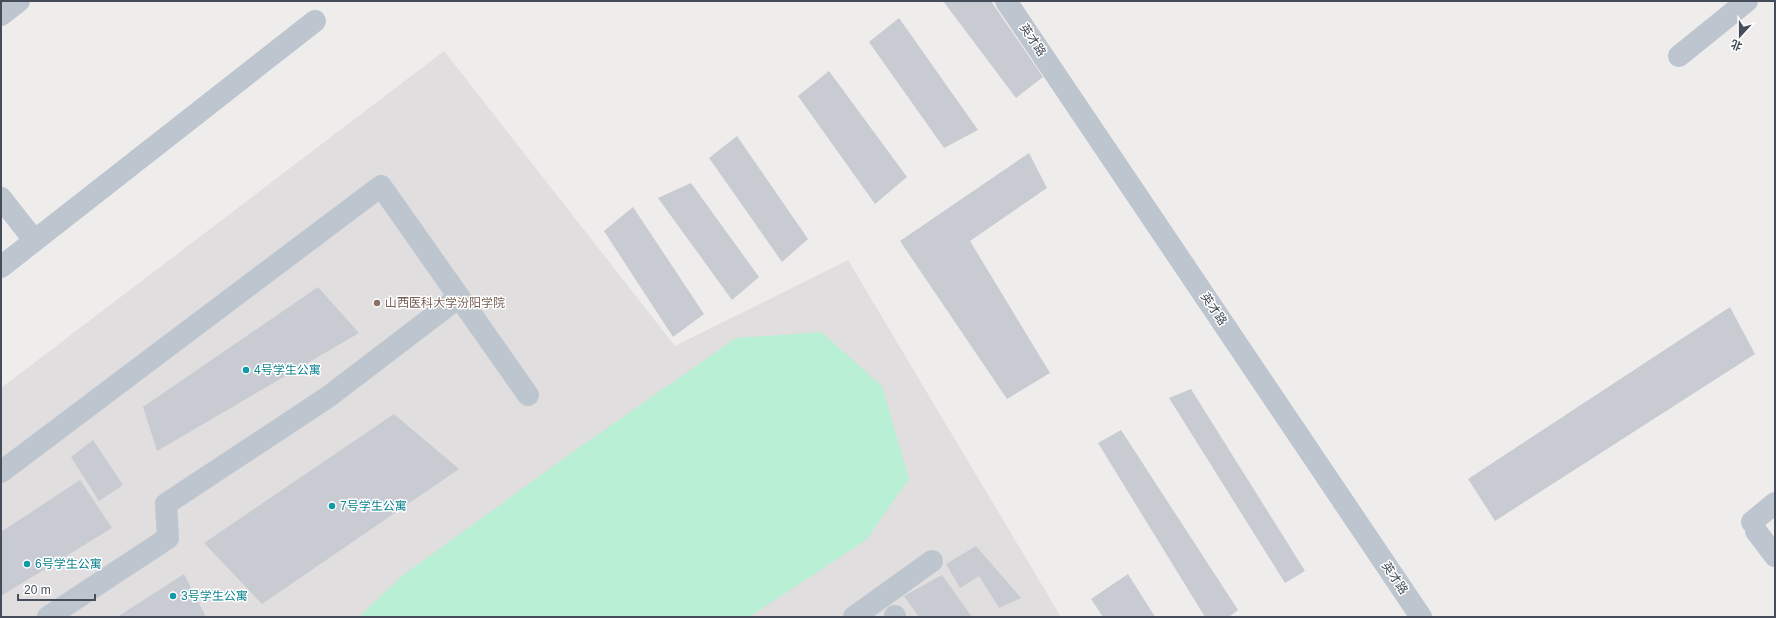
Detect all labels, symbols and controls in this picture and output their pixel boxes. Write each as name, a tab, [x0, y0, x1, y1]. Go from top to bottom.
north arrow	[1720, 16, 1760, 56]
street label: 英才路	[1017, 21, 1049, 59]
text: 北	[1729, 38, 1744, 53]
street label: 英才路	[1198, 290, 1230, 328]
place label: 山西医科大学汾阳学院	[385, 296, 505, 310]
marker: 山西医科大学汾阳学院	[372, 298, 382, 308]
place label: 4号学生公寓	[254, 363, 321, 377]
marker: 4号学生公寓	[241, 365, 251, 375]
place label: 7号学生公寓	[340, 499, 407, 513]
marker: 7号学生公寓	[327, 501, 337, 511]
place label: 6号学生公寓	[35, 557, 102, 571]
marker: 6号学生公寓	[22, 559, 32, 569]
street label: 英才路	[1379, 559, 1411, 597]
scale bar	[18, 576, 95, 602]
text: 20 m	[24, 583, 51, 597]
place label: 3号学生公寓	[181, 589, 248, 603]
marker: 3号学生公寓	[168, 591, 178, 601]

